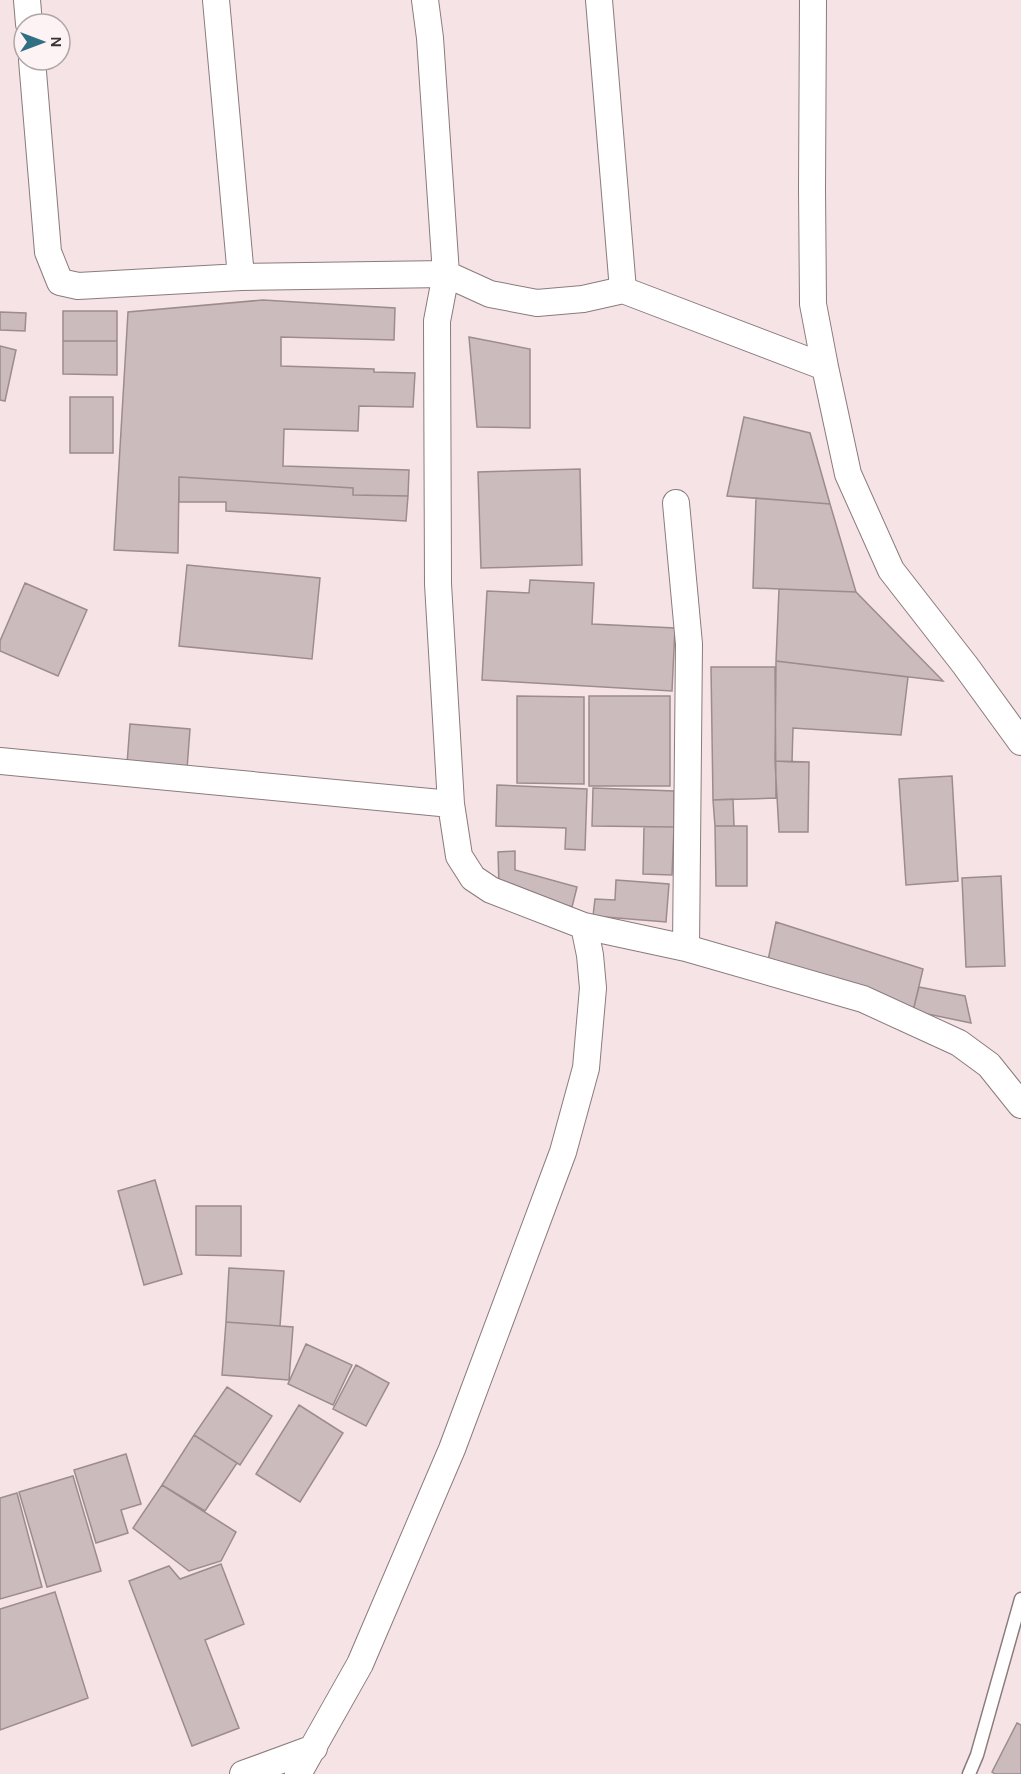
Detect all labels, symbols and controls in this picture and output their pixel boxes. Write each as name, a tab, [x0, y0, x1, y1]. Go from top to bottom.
north arrow	[12, 12, 72, 72]
text: N	[47, 36, 66, 48]

